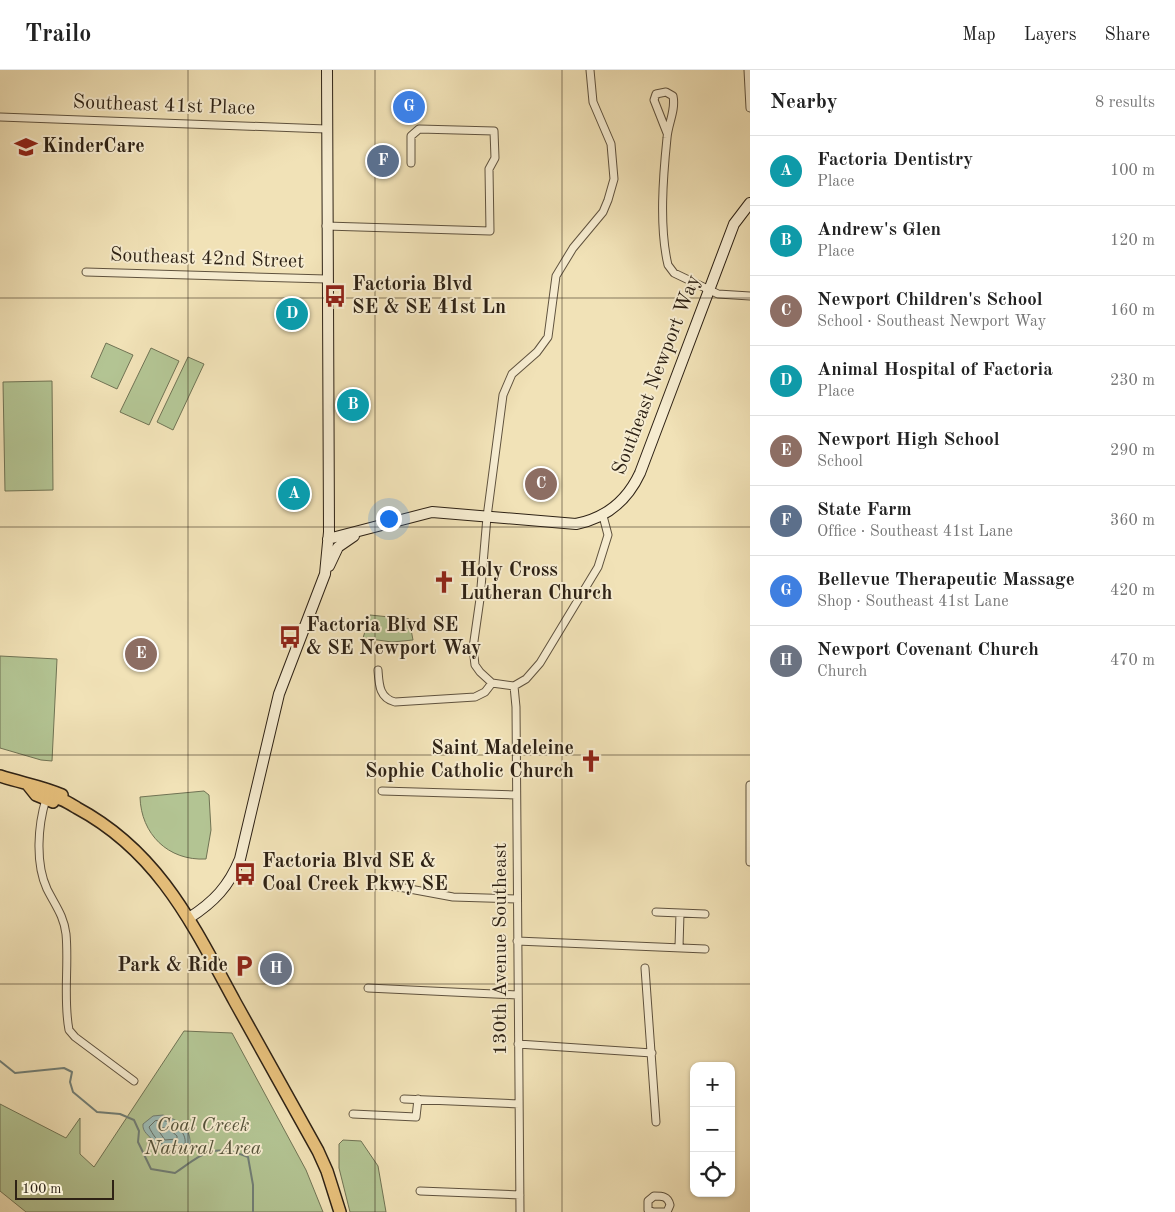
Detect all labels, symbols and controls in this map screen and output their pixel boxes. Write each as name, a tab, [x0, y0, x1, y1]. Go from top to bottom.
text: Trailo	[25, 23, 91, 47]
text: Map	[962, 26, 996, 44]
text: Layers	[1024, 26, 1076, 44]
text: Share	[1104, 26, 1150, 44]
pin: G	[393, 88, 425, 126]
text: Nearby	[770, 92, 838, 113]
street label: Southeast 41st Place	[72, 93, 256, 119]
text: 8 results	[1095, 95, 1155, 111]
school or university icon: KinderCare	[13, 134, 39, 160]
place label: KinderCare	[42, 137, 145, 157]
pin: F	[367, 142, 399, 180]
text: Factoria Dentistry	[817, 151, 973, 170]
text: A	[780, 163, 792, 179]
text: 100 m	[1110, 163, 1155, 179]
text: Place	[817, 174, 854, 190]
text: Andrew's Glen	[817, 221, 941, 240]
text: B	[780, 233, 792, 249]
text: 120 m	[1110, 233, 1155, 249]
text: Place	[817, 244, 854, 260]
street label: Southeast 42nd Street	[110, 246, 304, 272]
street label: Southeast Newport Way	[610, 272, 705, 478]
place label: Factoria Blvd SE & SE 41st Ln	[352, 275, 506, 318]
bus stop icon: Factoria Blvd SE & SE 41st Ln	[322, 283, 348, 309]
text: Newport Children's School	[817, 291, 1043, 310]
pin: D	[276, 295, 308, 333]
text: C	[781, 303, 791, 319]
text: 160 m	[1110, 303, 1155, 319]
text: School · Southeast Newport Way	[817, 314, 1046, 330]
text: Animal Hospital of Factoria	[817, 361, 1053, 380]
text: D	[780, 373, 792, 389]
text: 230 m	[1110, 373, 1155, 389]
text: Place	[817, 384, 854, 400]
pin: B	[337, 386, 369, 424]
text: Newport High School	[817, 431, 1000, 450]
text: E	[780, 443, 792, 459]
text: 290 m	[1110, 443, 1155, 459]
text: School	[817, 454, 863, 470]
pin: C	[525, 465, 557, 503]
pin: A	[278, 475, 310, 513]
text: State Farm	[817, 501, 912, 520]
your location	[376, 506, 402, 532]
text: F	[781, 513, 791, 529]
text: 360 m	[1110, 513, 1155, 529]
text: Office · Southeast 41st Lane	[817, 524, 1013, 540]
place label: Holy Cross Lutheran Church	[460, 561, 613, 604]
church icon: Holy Cross Lutheran Church	[431, 569, 457, 595]
text: Bellevue Therapeutic Massage	[817, 571, 1075, 590]
text: G	[780, 583, 792, 599]
text: 420 m	[1110, 583, 1155, 599]
text: Shop · Southeast 41st Lane	[817, 594, 1009, 610]
place label: Factoria Blvd SE & SE Newport Way	[306, 616, 482, 659]
bus stop icon: Factoria Blvd SE & SE Newport Way	[277, 624, 303, 650]
pin: E	[125, 635, 157, 673]
text: Newport Covenant Church	[817, 641, 1039, 660]
text: H	[779, 653, 793, 669]
text: 470 m	[1110, 653, 1155, 669]
text: Church	[817, 664, 867, 680]
place label: Saint Madeleine Sophie Catholic Church	[365, 739, 574, 782]
church icon: Saint Madeleine Sophie Catholic Church	[578, 748, 604, 774]
street label: 130th Avenue Southeast	[491, 842, 511, 1056]
place label: Factoria Blvd SE & Coal Creek Pkwy SE	[262, 852, 448, 895]
bus stop icon: Factoria Blvd SE & Coal Creek Pkwy SE	[232, 861, 258, 887]
pin: H	[260, 950, 292, 988]
parking icon: Park & Ride	[231, 953, 257, 979]
place label: Park & Ride	[117, 956, 228, 976]
map controls	[690, 1062, 735, 1197]
button: +	[690, 1062, 735, 1107]
button: −	[690, 1107, 735, 1152]
park label: Coal Creek Natural Area	[143, 1116, 262, 1159]
button: locate	[690, 1152, 735, 1197]
scale bar	[15, 1177, 114, 1200]
text: 100 m	[22, 1182, 61, 1196]

